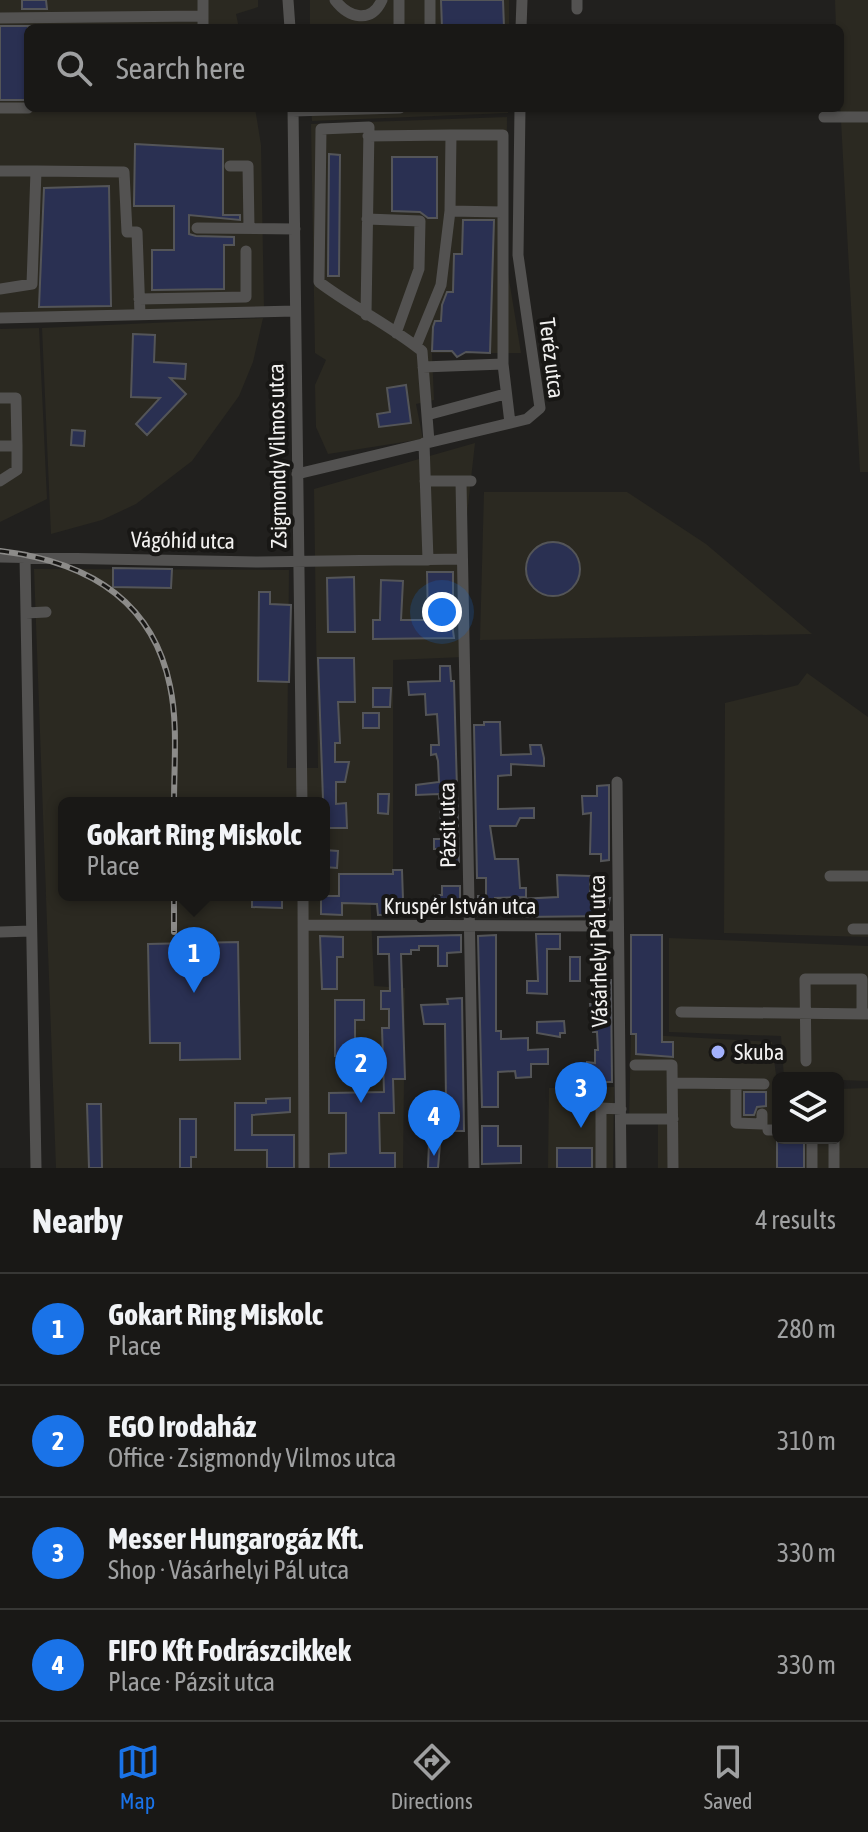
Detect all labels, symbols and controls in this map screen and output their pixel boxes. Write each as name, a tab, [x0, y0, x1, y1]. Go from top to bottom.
search box	[24, 24, 844, 112]
icon: search	[52, 46, 96, 90]
text: Search here	[116, 51, 245, 85]
street label: Teréz utca	[534, 316, 570, 400]
street label: Zsigmondy Vilmos utca	[262, 363, 292, 549]
street label: Vágóhíd utca	[131, 526, 235, 554]
your location	[422, 592, 462, 632]
street label: Pázsit utca	[433, 782, 461, 868]
popup	[58, 797, 330, 901]
text: Gokart Ring Miskolc	[87, 817, 301, 851]
text: Place	[87, 851, 140, 881]
street label: Vásárhelyi Pál utca	[584, 874, 612, 1028]
street label: Kruspér István utca	[383, 893, 537, 919]
pin: 1	[168, 927, 220, 993]
pin: 2	[335, 1037, 387, 1103]
place label: Skuba	[734, 1039, 784, 1065]
marker: Skuba	[709, 1043, 727, 1061]
pin: 3	[555, 1062, 607, 1128]
map controls	[772, 1072, 844, 1144]
button: layers	[772, 1072, 844, 1144]
pin: 4	[408, 1090, 460, 1156]
text: Nearby	[32, 1201, 123, 1240]
text: 4 results	[755, 1205, 836, 1235]
text: Gokart Ring Miskolc	[108, 1297, 323, 1331]
text: 1	[52, 1314, 64, 1344]
text: 280 m	[777, 1314, 836, 1344]
text: Place	[108, 1331, 161, 1361]
text: EGO Irodaház	[108, 1409, 256, 1443]
text: 2	[52, 1426, 64, 1456]
text: 310 m	[777, 1426, 836, 1456]
text: Office · Zsigmondy Vilmos utca	[108, 1443, 396, 1473]
text: Messer Hungarogáz Kft.	[108, 1521, 363, 1555]
text: 3	[52, 1538, 64, 1568]
text: 330 m	[777, 1538, 836, 1568]
text: Shop · Vásárhelyi Pál utca	[108, 1555, 349, 1585]
text: FIFO Kft Fodrászcikkek	[108, 1633, 351, 1667]
text: 4	[52, 1650, 64, 1680]
text: 330 m	[777, 1650, 836, 1680]
text: Place · Pázsit utca	[108, 1667, 275, 1697]
tab: Map	[116, 1740, 160, 1814]
tab: Directions	[391, 1740, 473, 1814]
tab: Saved	[704, 1740, 752, 1814]

